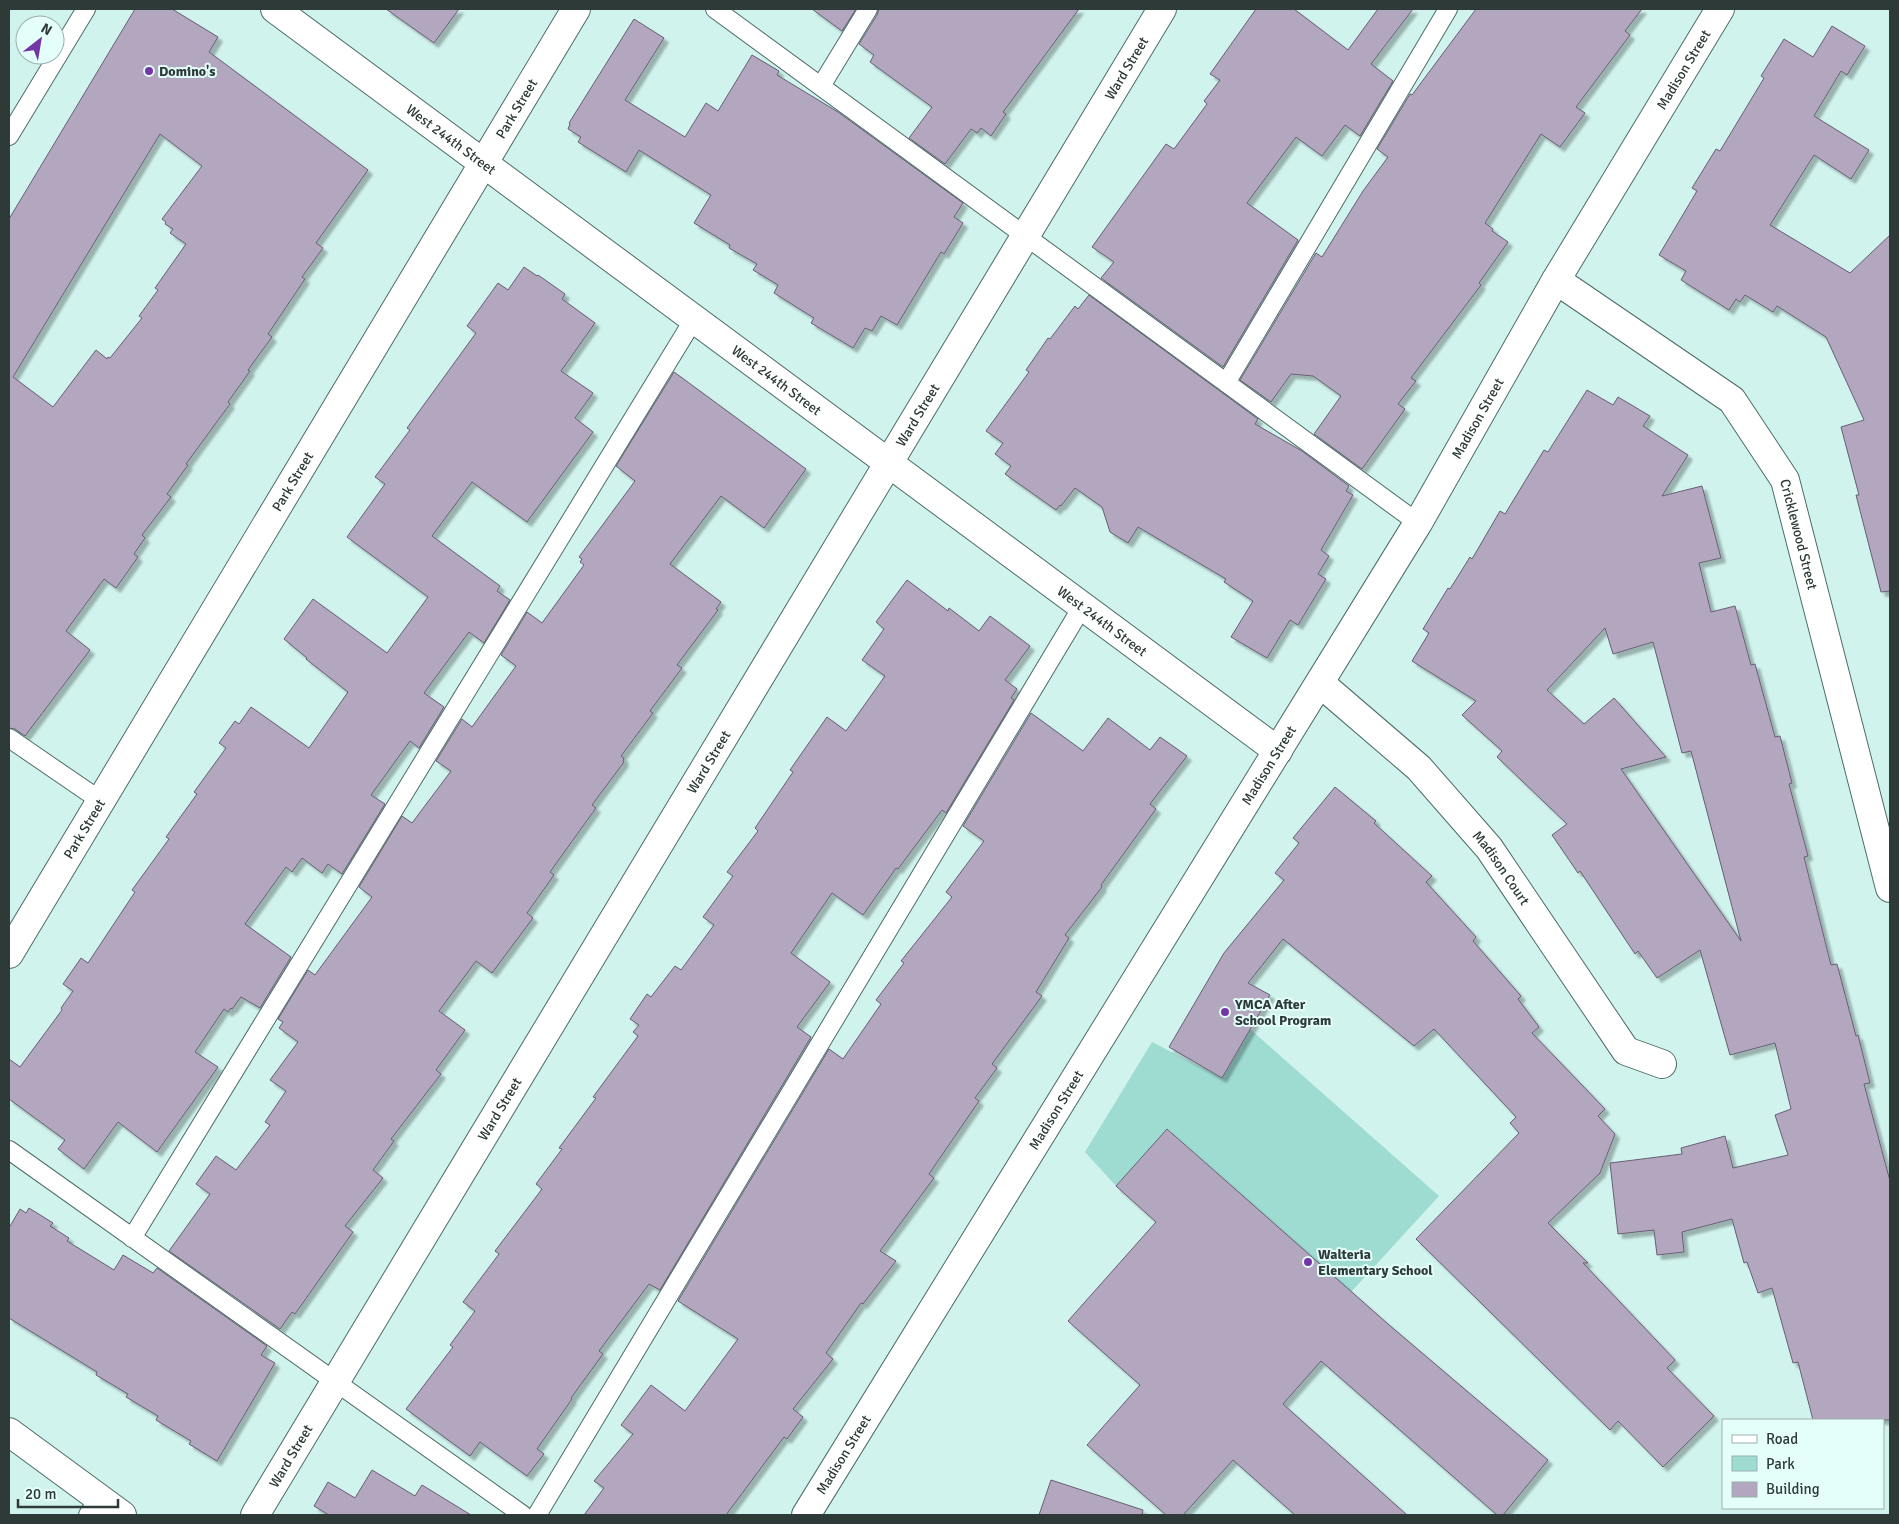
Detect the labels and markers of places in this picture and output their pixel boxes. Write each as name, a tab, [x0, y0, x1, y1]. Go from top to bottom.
place label: Domino's	[159, 63, 216, 80]
marker: Domino's	[143, 65, 155, 77]
place label: YMCA After School Program	[1234, 996, 1331, 1029]
marker: YMCA After School Program	[1219, 1006, 1231, 1018]
place label: Walteria Elementary School	[1318, 1246, 1433, 1279]
marker: Walteria Elementary School	[1302, 1256, 1314, 1268]

